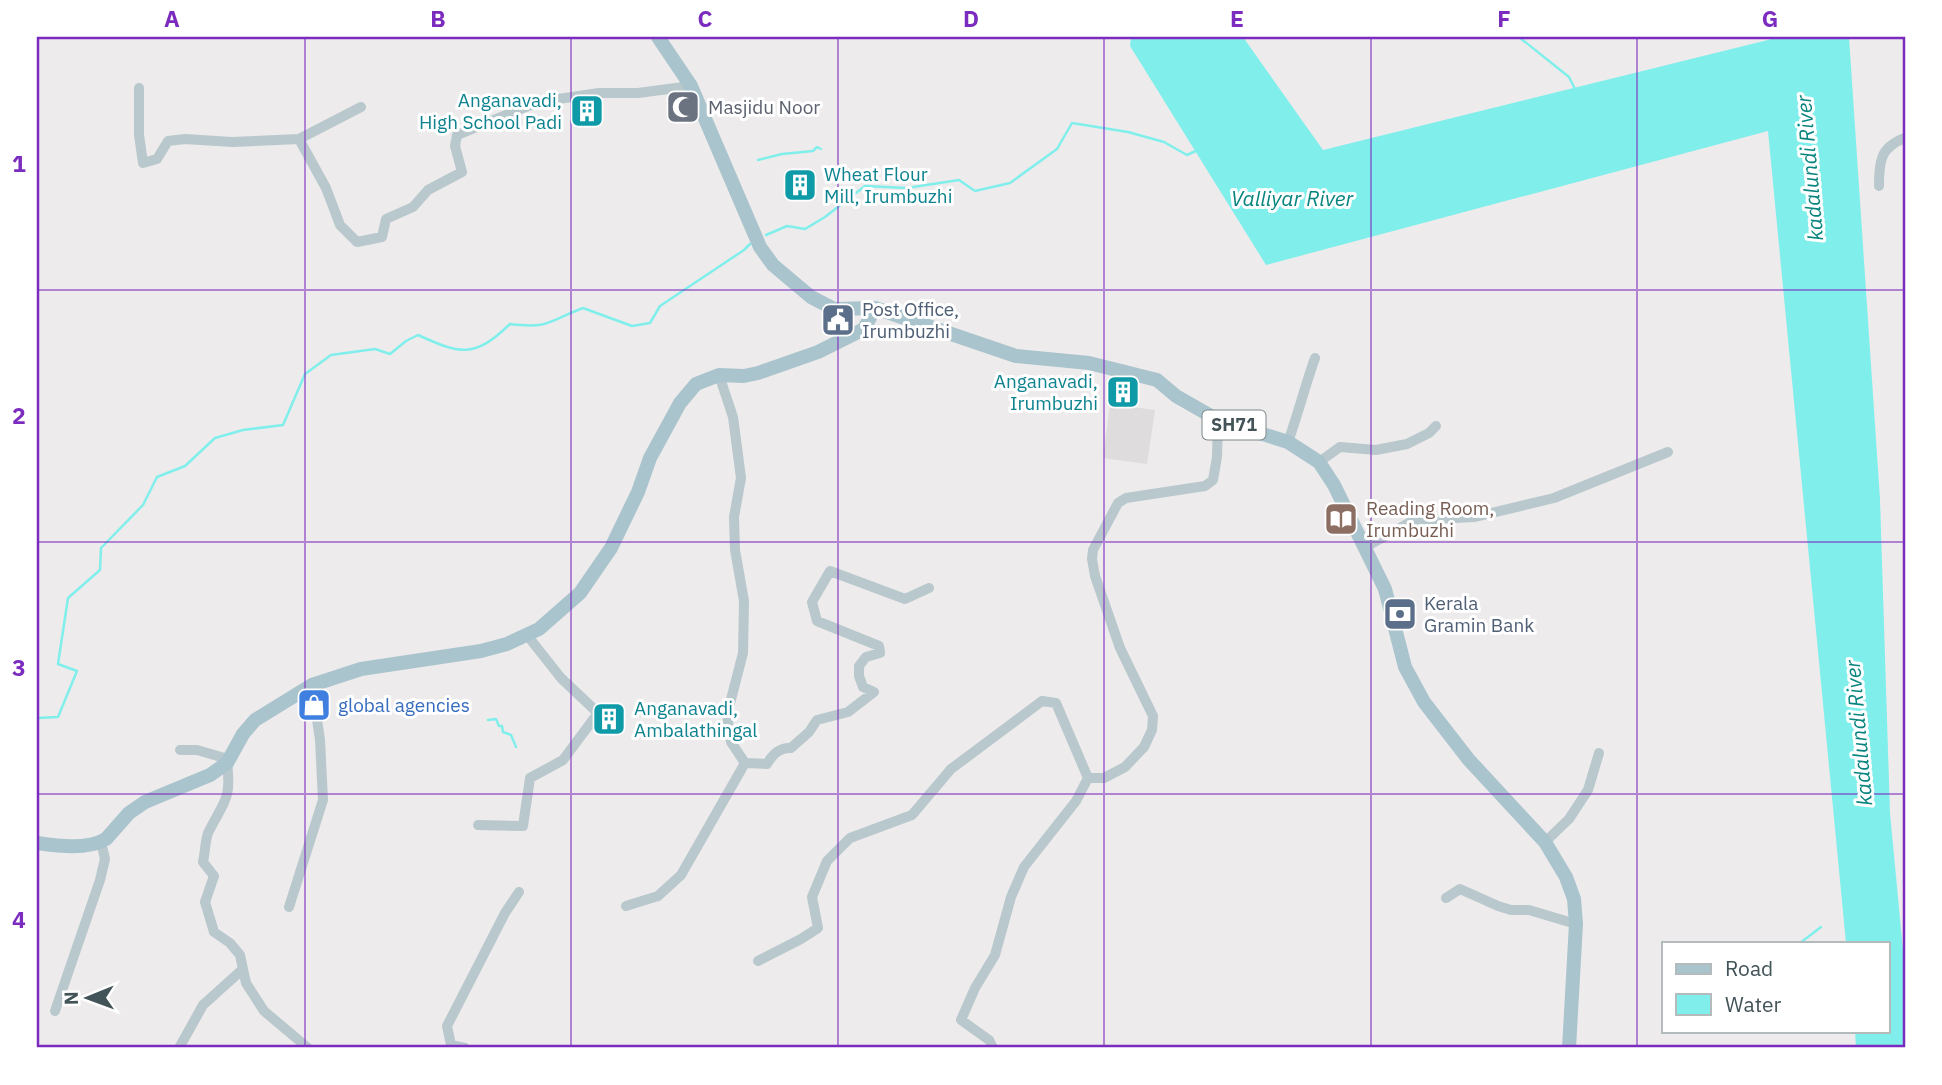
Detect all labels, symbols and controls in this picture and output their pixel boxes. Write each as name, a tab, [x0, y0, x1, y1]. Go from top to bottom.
text: A	[164, 3, 180, 33]
text: B	[430, 3, 446, 33]
text: C	[698, 3, 713, 33]
text: D	[963, 3, 979, 33]
text: E	[1230, 3, 1244, 33]
text: F	[1497, 3, 1511, 33]
text: G	[1762, 3, 1778, 33]
place label: Anganavadi, High School Padi	[419, 88, 562, 134]
mosque icon: Masjidu Noor	[664, 88, 702, 126]
building icon: Anganavadi, High School Padi	[568, 92, 606, 130]
water label: kadalundi River	[1789, 93, 1829, 242]
place label: Masjidu Noor	[708, 95, 820, 119]
text: 1	[12, 148, 26, 178]
place label: Wheat Flour Mill, Irumbuzhi	[824, 162, 952, 208]
building icon: Wheat Flour Mill, Irumbuzhi	[781, 166, 819, 204]
water label: Valliyar River	[1231, 184, 1355, 212]
place label: Post Office, Irumbuzhi	[862, 297, 959, 343]
public building icon: Post Office, Irumbuzhi	[819, 301, 857, 339]
place label: Anganavadi, Irumbuzhi	[994, 369, 1098, 415]
building icon: Anganavadi, Irumbuzhi	[1104, 373, 1142, 411]
text: 2	[12, 400, 26, 430]
road number: SH71	[1202, 410, 1266, 440]
place label: Reading Room, Irumbuzhi	[1366, 496, 1494, 542]
library icon: Reading Room, Irumbuzhi	[1322, 500, 1360, 538]
place label: Kerala Gramin Bank	[1424, 591, 1534, 637]
bank icon: Kerala Gramin Bank	[1381, 595, 1419, 633]
text: 3	[12, 652, 26, 682]
water label: kadalundi River	[1838, 658, 1878, 807]
shop icon: global agencies	[295, 686, 333, 724]
place label: global agencies	[338, 693, 470, 717]
place label: Anganavadi, Ambalathingal	[634, 696, 758, 742]
building icon: Anganavadi, Ambalathingal	[590, 700, 628, 738]
text: 4	[12, 904, 26, 934]
legend	[1662, 942, 1890, 1032]
text: Road	[1725, 954, 1773, 982]
north arrow	[52, 962, 122, 1032]
text: Water	[1725, 990, 1782, 1018]
text: N	[59, 991, 83, 1005]

